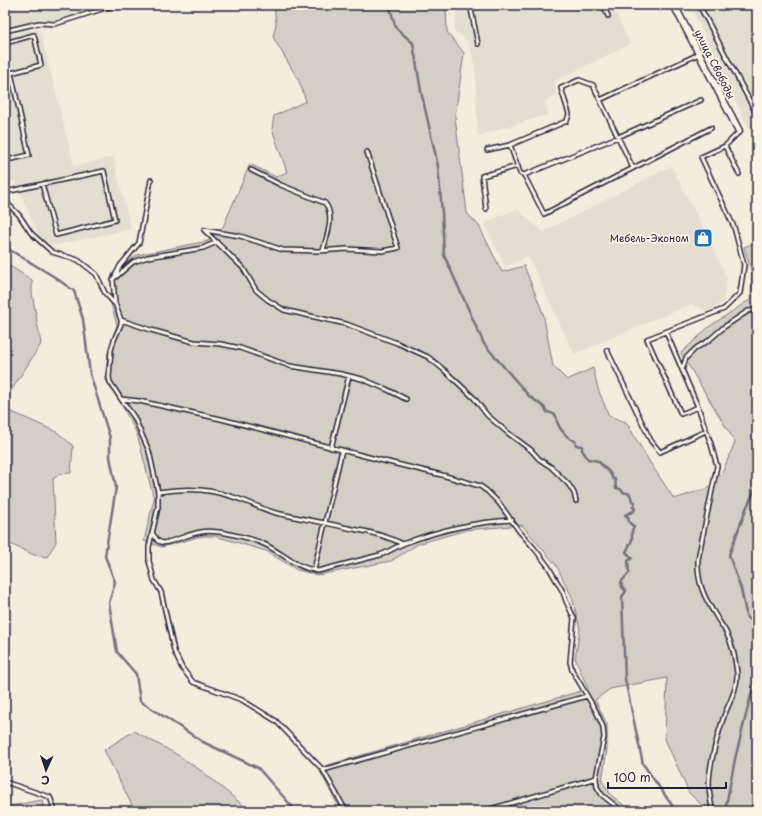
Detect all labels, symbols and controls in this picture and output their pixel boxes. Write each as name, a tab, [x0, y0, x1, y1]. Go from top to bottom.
street label: улица Свободы	[691, 26, 739, 101]
shop icon: Мебель-Эконом	[692, 227, 714, 249]
place label: Мебель-Эконом	[610, 230, 689, 245]
north arrow	[26, 750, 66, 790]
scale bar	[608, 764, 726, 790]
text: 100 m	[614, 768, 651, 786]
text: С	[41, 772, 50, 789]

